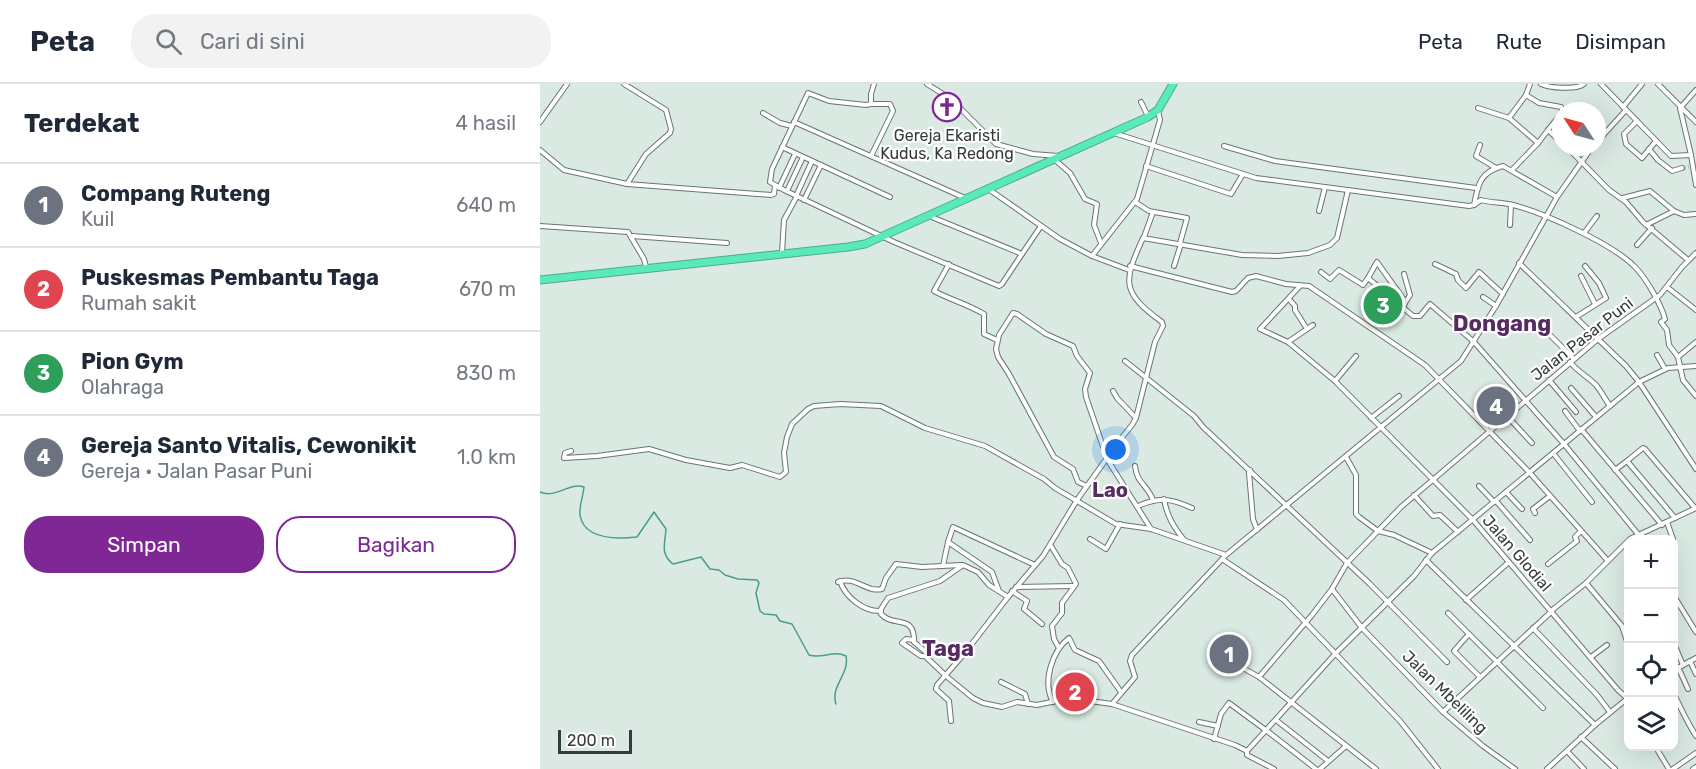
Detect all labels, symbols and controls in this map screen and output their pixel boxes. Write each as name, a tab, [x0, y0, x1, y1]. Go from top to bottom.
search box	[131, 14, 551, 68]
text: Peta	[30, 25, 95, 58]
icon: search	[152, 25, 185, 58]
text: Cari di sini	[200, 28, 305, 55]
text: Peta	[1418, 29, 1463, 54]
text: Rute	[1496, 29, 1542, 54]
text: Disimpan	[1575, 29, 1666, 54]
church icon: Gereja Ekaristi Kudus, Ka Redong	[931, 91, 963, 123]
north arrow	[1552, 102, 1606, 156]
text: Terdekat	[24, 108, 139, 139]
text: 4 hasil	[456, 111, 516, 135]
place label: Gereja Ekaristi Kudus, Ka Redong	[880, 126, 1014, 163]
text: Compang Ruteng	[81, 180, 270, 207]
text: 1	[39, 193, 48, 217]
text: 640 m	[456, 193, 516, 217]
text: Kuil	[81, 207, 114, 231]
text: Puskesmas Pembantu Taga	[81, 264, 379, 291]
text: 2	[37, 277, 50, 301]
text: 670 m	[459, 277, 516, 301]
pin: 3	[1364, 282, 1402, 328]
text: Rumah sakit	[81, 291, 196, 315]
street label: Jalan Pasar Puni	[1527, 293, 1637, 385]
district label: Dongang	[1453, 310, 1551, 337]
text: Pion Gym	[81, 348, 184, 375]
text: 3	[37, 361, 50, 385]
text: 830 m	[456, 361, 516, 385]
text: Olahraga	[81, 375, 164, 399]
pin: 4	[1476, 384, 1516, 428]
text: Gereja Santo Vitalis, Cewonikit	[81, 432, 416, 459]
your location	[1101, 435, 1130, 464]
text: 4	[37, 445, 50, 469]
text: 1.0 km	[457, 445, 516, 469]
text: Gereja · Jalan Pasar Puni	[81, 459, 312, 483]
district label: Lao	[1092, 478, 1128, 502]
street label: Jalan Glodial	[1479, 511, 1555, 595]
button: Simpan	[24, 516, 264, 573]
button: Bagikan	[276, 516, 516, 573]
map controls	[1624, 535, 1678, 751]
button: +	[1624, 535, 1678, 589]
button: −	[1624, 589, 1678, 643]
pin: 1	[1210, 632, 1248, 676]
district label: Taga	[922, 635, 974, 662]
button: locate	[1624, 643, 1678, 697]
street label: Jalan Mbeliling	[1398, 647, 1492, 737]
pin: 2	[1056, 670, 1094, 714]
button: layers	[1624, 697, 1678, 751]
scale bar	[558, 727, 632, 754]
text: 200 m	[567, 731, 615, 750]

